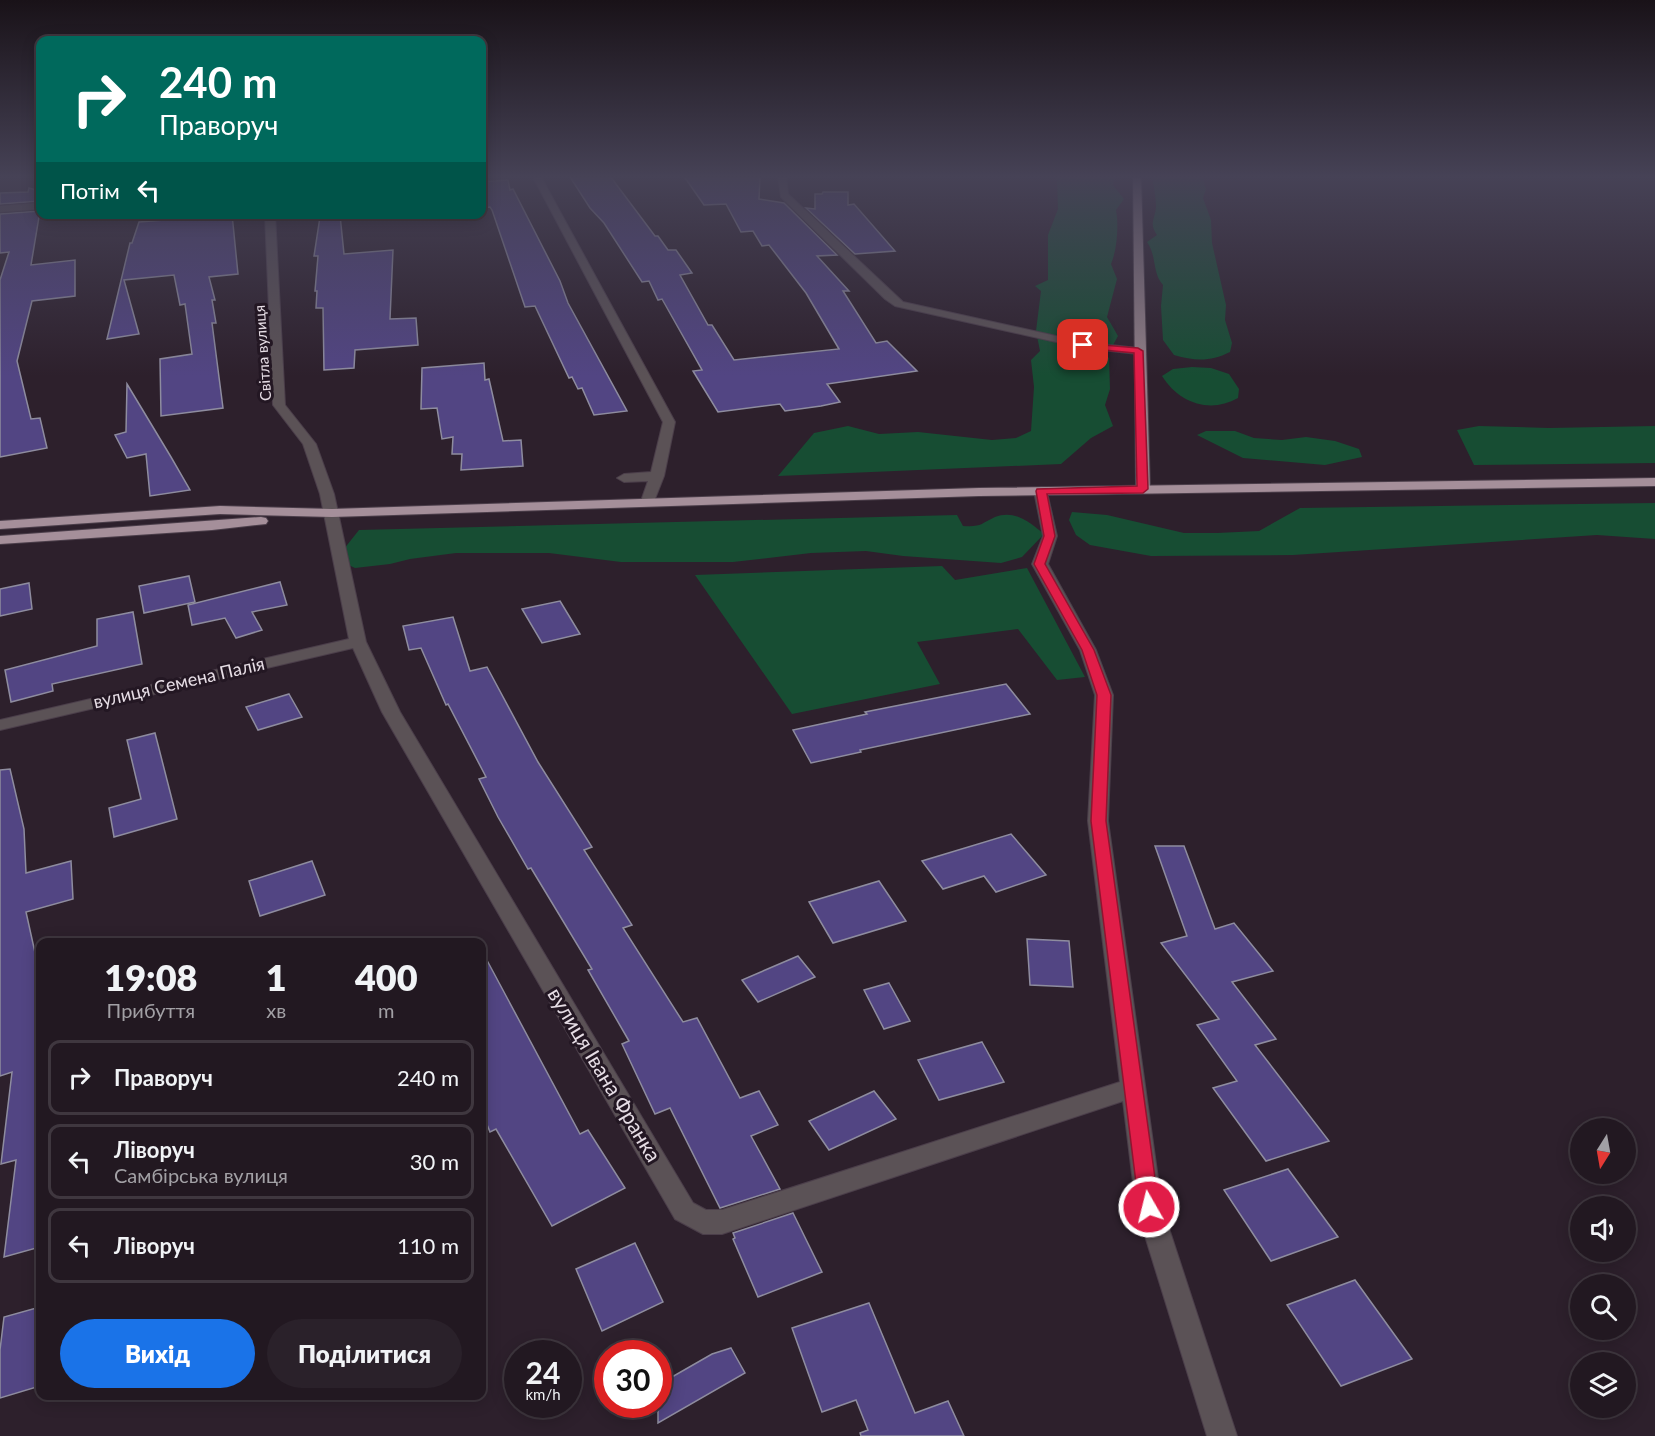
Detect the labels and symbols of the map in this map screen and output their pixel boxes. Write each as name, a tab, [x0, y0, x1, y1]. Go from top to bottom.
street label: Світла вулиця	[250, 305, 274, 402]
pin	[1057, 319, 1108, 370]
street label: вулиця Семена Палія	[91, 652, 267, 712]
street label: вулиця Івана Франка	[543, 983, 667, 1166]
north arrow	[1570, 1118, 1636, 1184]
position arrow	[1117, 1175, 1181, 1239]
speed limit sign: 30	[594, 1340, 672, 1418]

